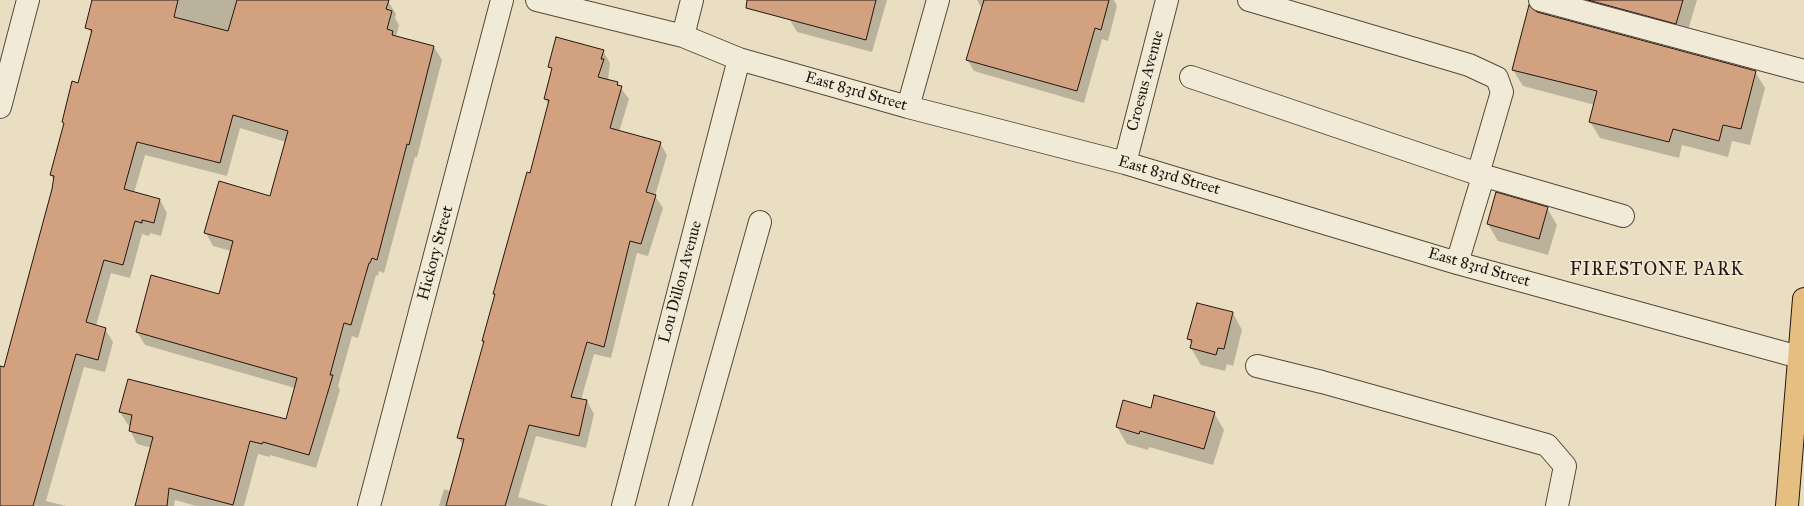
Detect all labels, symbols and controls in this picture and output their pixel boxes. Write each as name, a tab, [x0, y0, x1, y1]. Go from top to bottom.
street label: Croesus Avenue	[1123, 29, 1169, 133]
street label: East 83rd Street	[803, 68, 909, 116]
street label: East 83rd Street	[1116, 152, 1222, 200]
street label: Hickory Street	[414, 204, 458, 302]
street label: Lou Dillon Avenue	[655, 219, 707, 345]
street label: East 83rd Street	[1426, 244, 1532, 292]
district label: FIRESTONE PARK	[1570, 260, 1744, 282]

